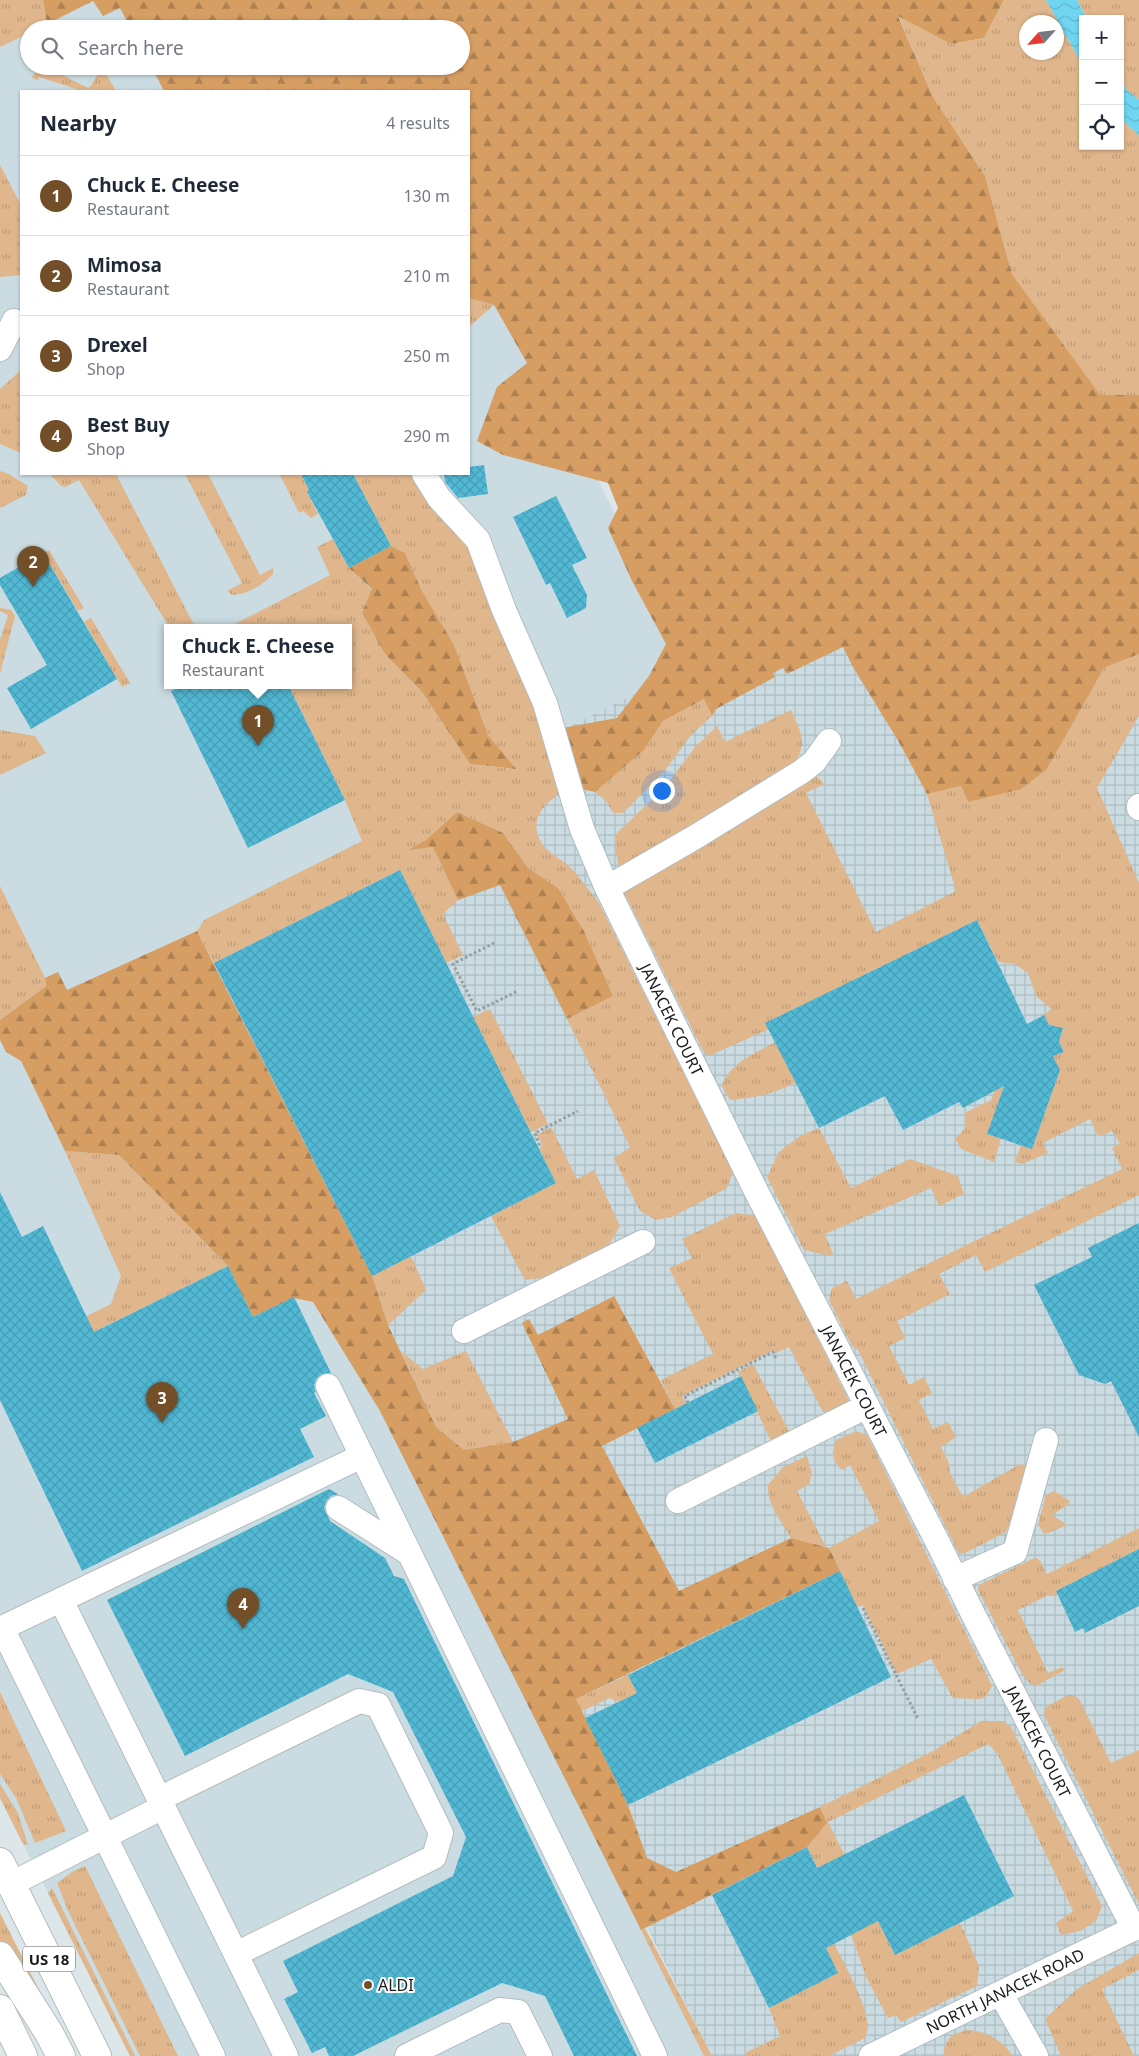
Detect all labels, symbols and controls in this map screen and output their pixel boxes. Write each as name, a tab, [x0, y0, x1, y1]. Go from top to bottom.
north arrow	[1019, 15, 1064, 60]
map controls	[1079, 15, 1124, 150]
button: +	[1079, 15, 1124, 60]
search box	[20, 20, 470, 75]
icon: search	[38, 34, 66, 62]
text: Search here	[78, 35, 184, 61]
button: −	[1079, 60, 1124, 105]
button: locate	[1079, 105, 1124, 150]
text: Nearby	[40, 109, 116, 137]
text: 4 results	[386, 112, 450, 134]
text: Chuck E. Cheese	[87, 172, 239, 198]
text: 1	[51, 185, 61, 207]
text: 130 m	[403, 185, 450, 207]
text: Restaurant	[87, 198, 169, 220]
text: Mimosa	[87, 252, 162, 278]
text: 2	[51, 265, 61, 287]
text: 210 m	[403, 265, 450, 287]
text: Restaurant	[87, 278, 169, 300]
text: Drexel	[87, 332, 148, 358]
text: 3	[51, 345, 61, 367]
text: 250 m	[403, 345, 450, 367]
text: Shop	[87, 358, 125, 380]
text: Best Buy	[87, 412, 170, 438]
text: 4	[51, 425, 61, 447]
text: 290 m	[403, 425, 450, 447]
text: Shop	[87, 438, 125, 460]
pin: 2	[17, 546, 49, 587]
popup	[164, 624, 352, 689]
text: Chuck E. Cheese	[182, 633, 334, 659]
text: Restaurant	[182, 659, 264, 681]
pin: 1	[242, 705, 274, 746]
your location	[649, 778, 675, 804]
street label: JANACEK COURT	[634, 958, 709, 1080]
street label: JANACEK COURT	[815, 1320, 892, 1441]
pin: 3	[146, 1382, 178, 1423]
pin: 4	[227, 1588, 259, 1629]
street label: JANACEK COURT	[1000, 1680, 1076, 1802]
street label: NORTH JANACEK ROAD	[922, 1943, 1088, 2039]
road number: US 18	[23, 1946, 75, 1972]
place label: ALDI	[378, 1974, 414, 1996]
marker: ALDI	[362, 1979, 374, 1991]

